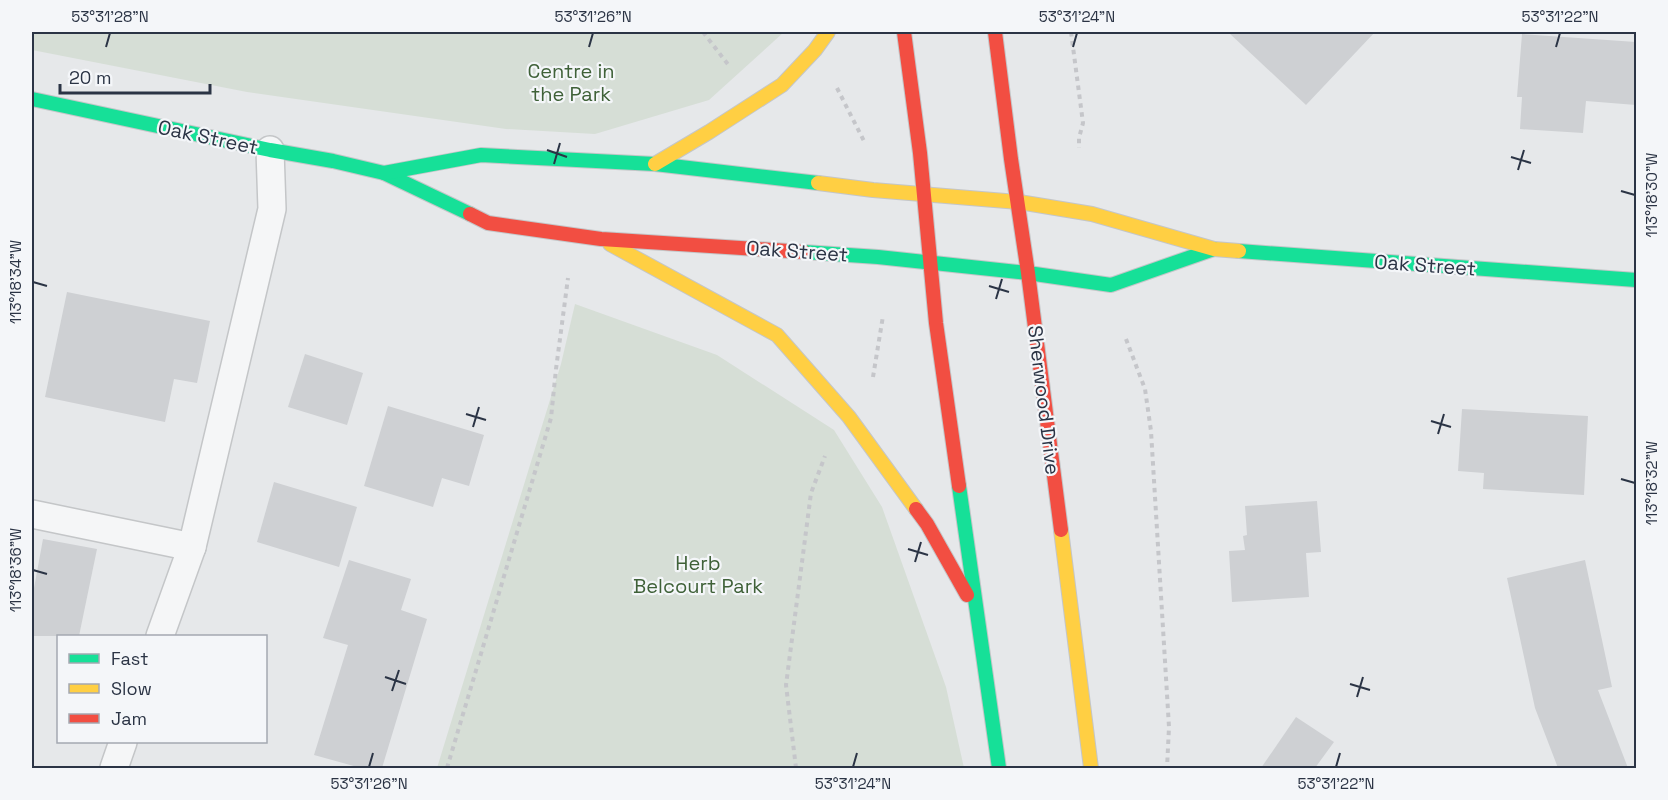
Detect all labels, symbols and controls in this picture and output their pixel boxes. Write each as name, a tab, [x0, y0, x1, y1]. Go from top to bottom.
text: 53°31'28"N	[71, 7, 149, 26]
text: 53°31'26"N	[554, 7, 632, 26]
text: 53°31'24"N	[1039, 7, 1115, 26]
text: 53°31'22"N	[1521, 7, 1599, 26]
scale bar	[60, 57, 210, 95]
park label: Centre in the Park	[527, 58, 615, 107]
text: 20 m	[69, 66, 112, 89]
street label: Oak Street	[155, 114, 261, 160]
text: 113°18'30"W	[1642, 153, 1661, 237]
street label: Oak Street	[745, 234, 849, 268]
text: 113°18'34"W	[6, 240, 25, 324]
street label: Oak Street	[1373, 248, 1477, 282]
street label: Sherwood Drive	[1022, 324, 1066, 476]
text: 113°18'32"W	[1642, 441, 1661, 525]
text: 113°18'36"W	[6, 528, 25, 612]
park label: Herb Belcourt Park	[633, 550, 763, 599]
legend	[57, 635, 267, 743]
text: Fast	[111, 647, 148, 670]
text: Slow	[111, 677, 152, 700]
text: Jam	[111, 707, 147, 730]
text: 53°31'26"N	[330, 774, 408, 793]
text: 53°31'24"N	[815, 774, 891, 793]
text: 53°31'22"N	[1297, 774, 1375, 793]

